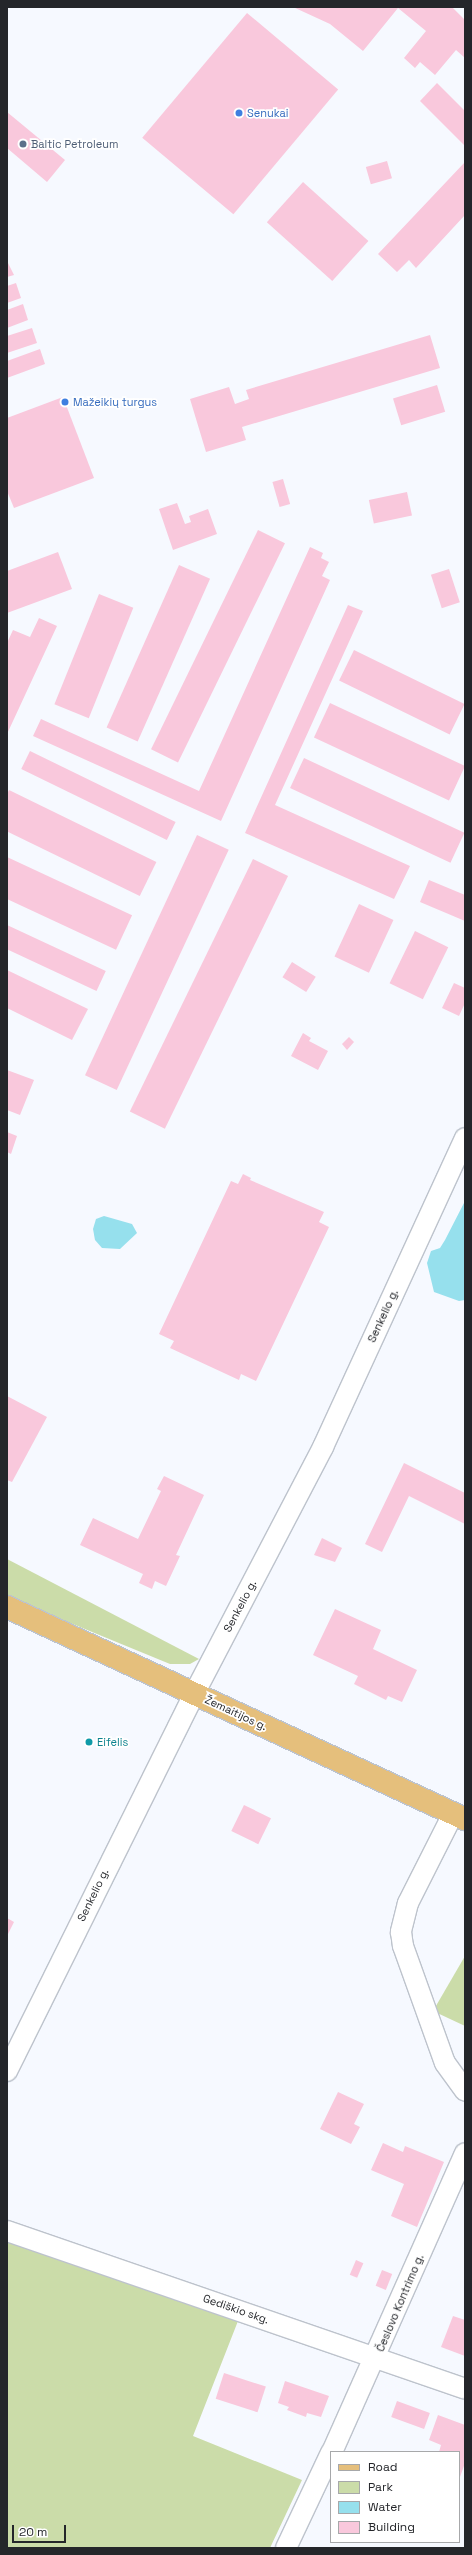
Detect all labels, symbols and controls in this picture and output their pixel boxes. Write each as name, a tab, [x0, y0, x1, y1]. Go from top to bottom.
place label: Senukai	[247, 106, 288, 120]
marker: Senukai	[234, 108, 244, 118]
place label: Baltic Petroleum	[31, 137, 118, 151]
marker: Baltic Petroleum	[18, 139, 28, 149]
place label: Mažeikių turgus	[73, 395, 157, 409]
marker: Mažeikių turgus	[60, 397, 70, 407]
street label: Senkelio g.	[365, 1287, 401, 1345]
street label: Senkelio g.	[221, 1578, 259, 1634]
street label: Žemaitijos g.	[203, 1693, 269, 1733]
place label: Eifelis	[97, 1735, 128, 1749]
marker: Eifelis	[84, 1737, 94, 1747]
street label: Senkelio g.	[75, 1866, 111, 1924]
street label: Česlovo Kontrimo g.	[373, 2252, 427, 2354]
street label: Gediškio skg.	[201, 2292, 271, 2326]
legend	[330, 2451, 460, 2543]
text: Road	[368, 2459, 397, 2475]
text: Park	[368, 2479, 393, 2495]
text: Water	[368, 2499, 402, 2515]
scale bar	[14, 2517, 68, 2543]
text: Building	[368, 2519, 415, 2535]
text: 20 m	[19, 2524, 47, 2540]

